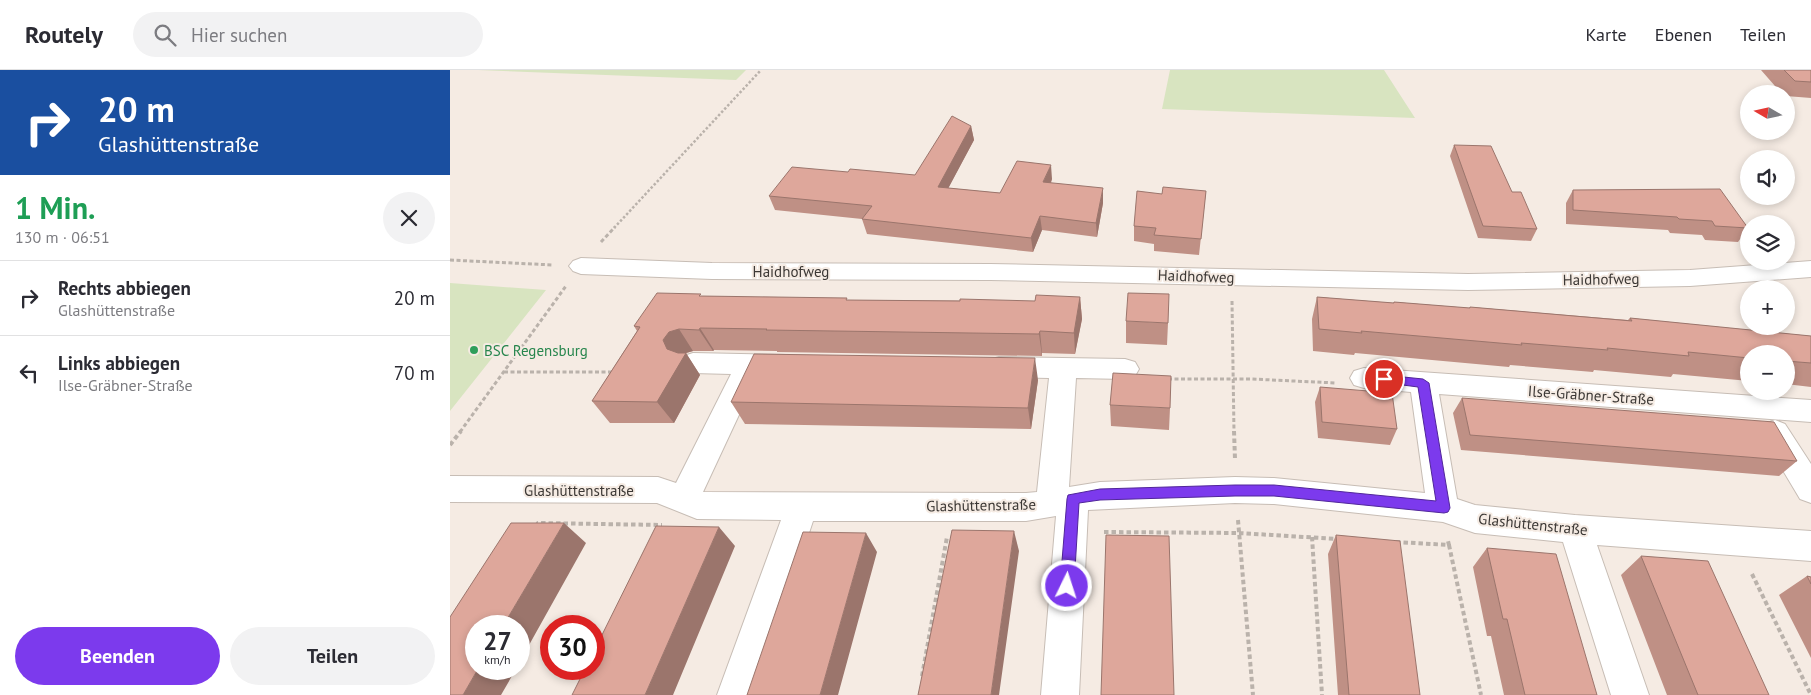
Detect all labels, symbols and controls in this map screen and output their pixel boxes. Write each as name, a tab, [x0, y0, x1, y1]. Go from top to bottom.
search box	[133, 12, 483, 57]
text: Routely	[25, 19, 103, 50]
icon: search	[151, 21, 179, 49]
text: Hier suchen	[191, 23, 287, 47]
text: Karte	[1586, 23, 1627, 46]
text: Ebenen	[1655, 23, 1712, 46]
text: Teilen	[1740, 23, 1786, 46]
north arrow	[1740, 85, 1795, 140]
map controls	[1740, 85, 1795, 400]
text: 20 m	[98, 86, 175, 132]
icon: right	[15, 90, 80, 155]
text: Glashüttenstraße	[98, 130, 259, 158]
button: sound	[1740, 150, 1795, 205]
text: 1 Min.	[15, 188, 95, 227]
button: close	[383, 192, 435, 244]
button: layers	[1740, 215, 1795, 270]
text: 130 m · 06:51	[15, 227, 110, 247]
street label: Haidhofweg	[753, 262, 829, 281]
street label: Haidhofweg	[1157, 265, 1235, 287]
street label: Haidhofweg	[1562, 269, 1640, 289]
text: Rechts abbiegen	[58, 276, 191, 300]
button: +	[1740, 280, 1795, 335]
icon: right	[15, 284, 43, 312]
text: 20 m	[394, 286, 435, 310]
text: Glashüttenstraße	[58, 300, 175, 320]
place label: BSC Regensburg	[484, 341, 588, 360]
marker: BSC Regensburg	[468, 344, 480, 356]
button: −	[1740, 345, 1795, 400]
text: Links abbiegen	[58, 351, 180, 375]
pin	[1363, 358, 1405, 400]
icon: left	[15, 359, 43, 387]
text: 70 m	[394, 361, 435, 385]
icon: arrive	[1370, 365, 1398, 393]
text: Ilse-Gräbner-Straße	[58, 375, 193, 395]
street label: Ilse-Gräbner-Straße	[1527, 381, 1655, 409]
street label: Glashüttenstraße	[524, 481, 634, 500]
street label: Glashüttenstraße	[926, 495, 1036, 515]
street label: Glashüttenstraße	[1477, 509, 1589, 539]
position arrow	[1040, 559, 1092, 611]
speed limit sign: 30	[540, 615, 605, 680]
text: 27	[483, 625, 512, 657]
button: Beenden	[15, 627, 220, 685]
button: Teilen	[230, 627, 435, 685]
text: km/h	[484, 652, 511, 667]

